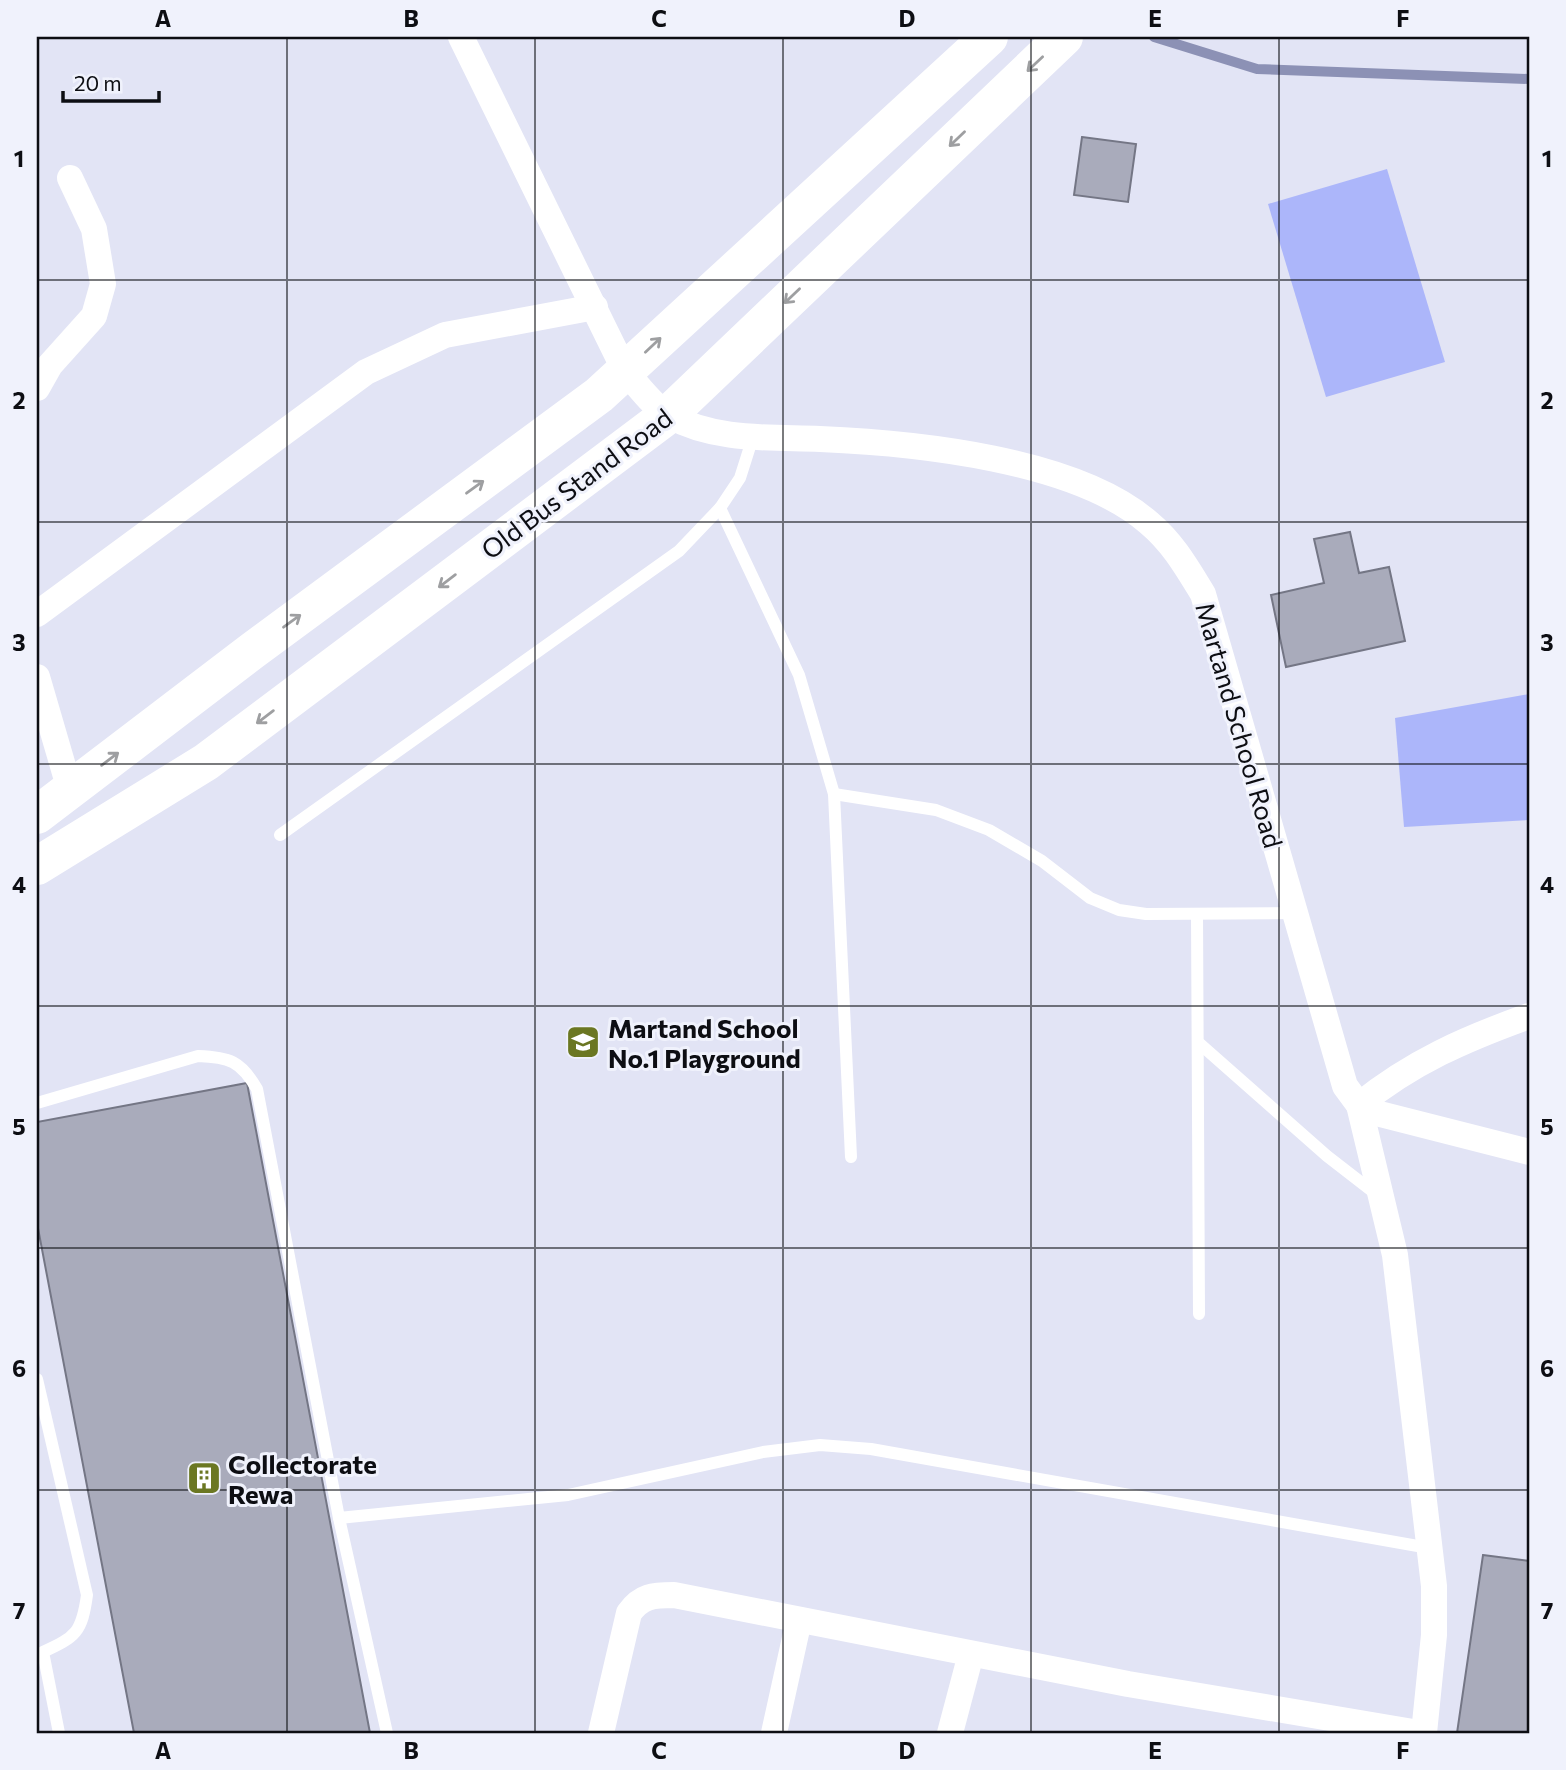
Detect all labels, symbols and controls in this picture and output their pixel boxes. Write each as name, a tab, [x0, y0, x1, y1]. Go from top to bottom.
text: A	[155, 4, 172, 32]
text: B	[403, 4, 419, 32]
text: C	[651, 4, 667, 32]
text: D	[899, 4, 916, 32]
text: E	[1148, 4, 1162, 32]
text: F	[1396, 4, 1410, 32]
one-way arrow	[1026, 56, 1044, 72]
scale bar	[63, 60, 159, 104]
text: 20 m	[74, 70, 122, 95]
one-way arrow	[948, 130, 965, 147]
text: 1	[14, 144, 24, 172]
text: 1	[1542, 144, 1552, 172]
one-way arrow	[784, 287, 801, 304]
one-way arrow	[644, 337, 661, 354]
text: 2	[12, 386, 26, 414]
text: 2	[1540, 386, 1554, 414]
street label: Old Bus Stand Road	[475, 401, 677, 565]
one-way arrow	[465, 479, 484, 494]
one-way arrow	[439, 573, 457, 588]
street label: Martand School Road	[1190, 599, 1290, 851]
one-way arrow	[282, 614, 301, 629]
text: 3	[12, 628, 26, 656]
text: 3	[1540, 628, 1554, 656]
one-way arrow	[257, 710, 275, 725]
one-way arrow	[101, 751, 119, 766]
text: 4	[12, 870, 26, 898]
text: 4	[1540, 870, 1554, 898]
place label: Martand School No.1 Playground	[608, 1012, 801, 1073]
school or university icon: Martand School No.1 Playground	[564, 1023, 602, 1061]
text: 5	[12, 1112, 26, 1140]
text: 5	[1540, 1112, 1554, 1140]
text: 6	[12, 1354, 26, 1382]
text: 6	[1540, 1354, 1554, 1382]
place label: Collectorate Rewa	[228, 1448, 377, 1509]
building icon: Collectorate Rewa	[185, 1459, 223, 1497]
text: 7	[13, 1596, 25, 1624]
text: 7	[1541, 1596, 1553, 1624]
text: A	[155, 1736, 172, 1764]
text: B	[403, 1736, 419, 1764]
text: C	[651, 1736, 667, 1764]
text: D	[899, 1736, 916, 1764]
text: E	[1148, 1736, 1162, 1764]
text: F	[1396, 1736, 1410, 1764]

